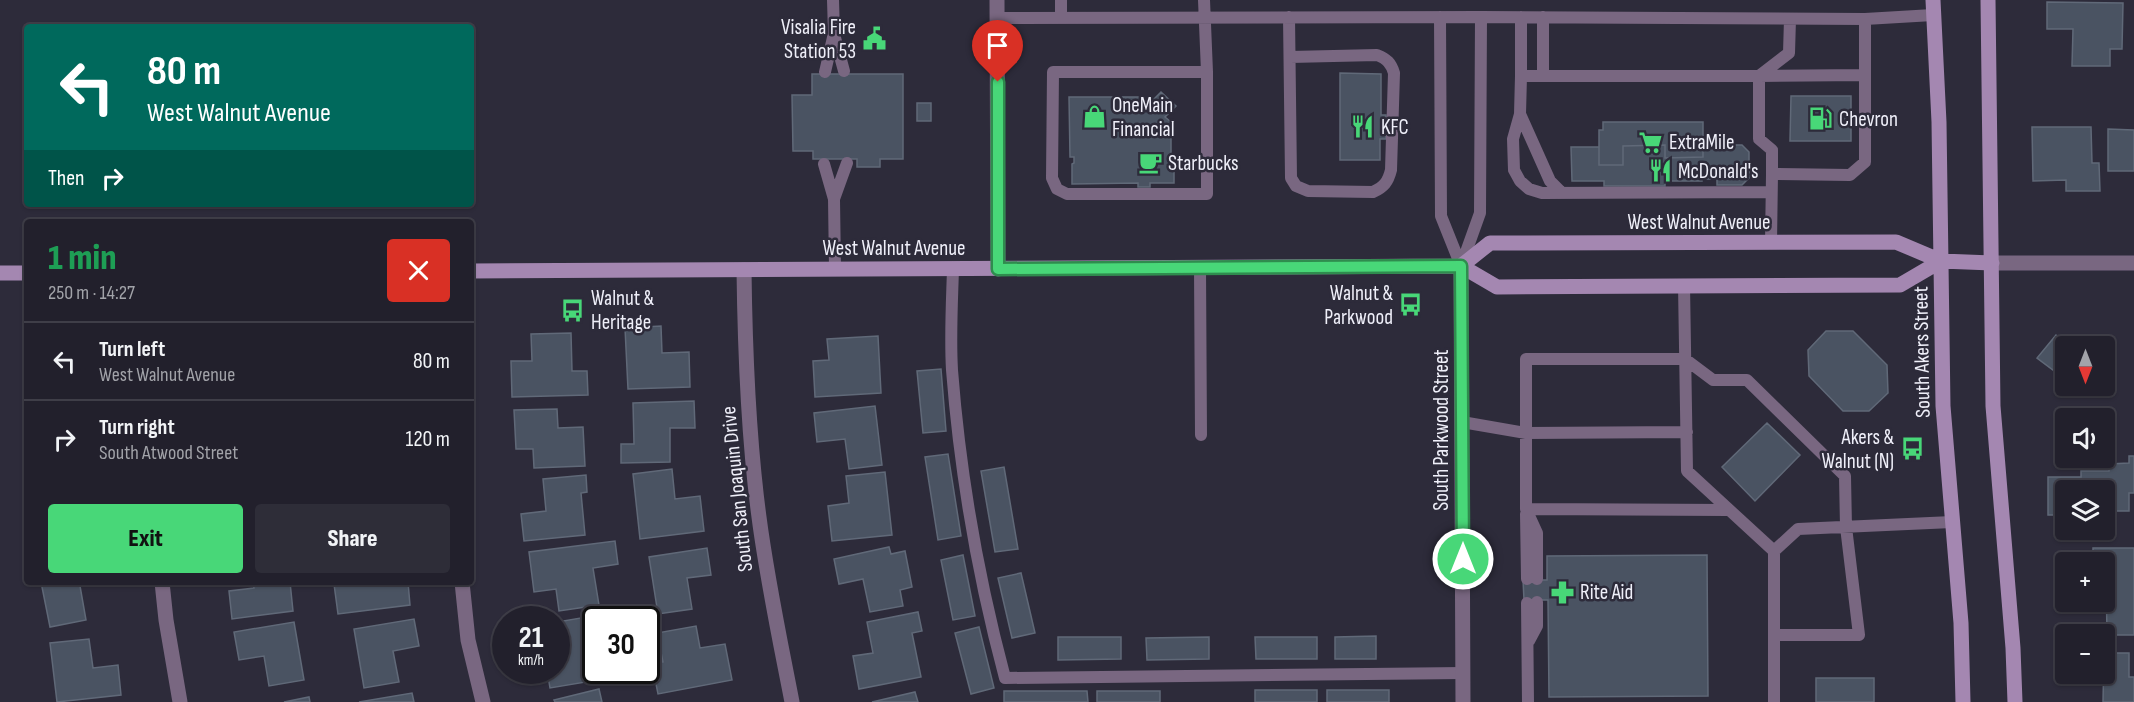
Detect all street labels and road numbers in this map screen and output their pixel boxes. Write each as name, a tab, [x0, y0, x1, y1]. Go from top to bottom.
street label: West Walnut Avenue	[1628, 210, 1771, 235]
street label: West Walnut Avenue	[823, 236, 966, 261]
street label: South Akers Street	[1908, 286, 1936, 418]
street label: South Parkwood Street	[1429, 349, 1454, 511]
street label: South San Joaquin Drive	[716, 405, 758, 573]

